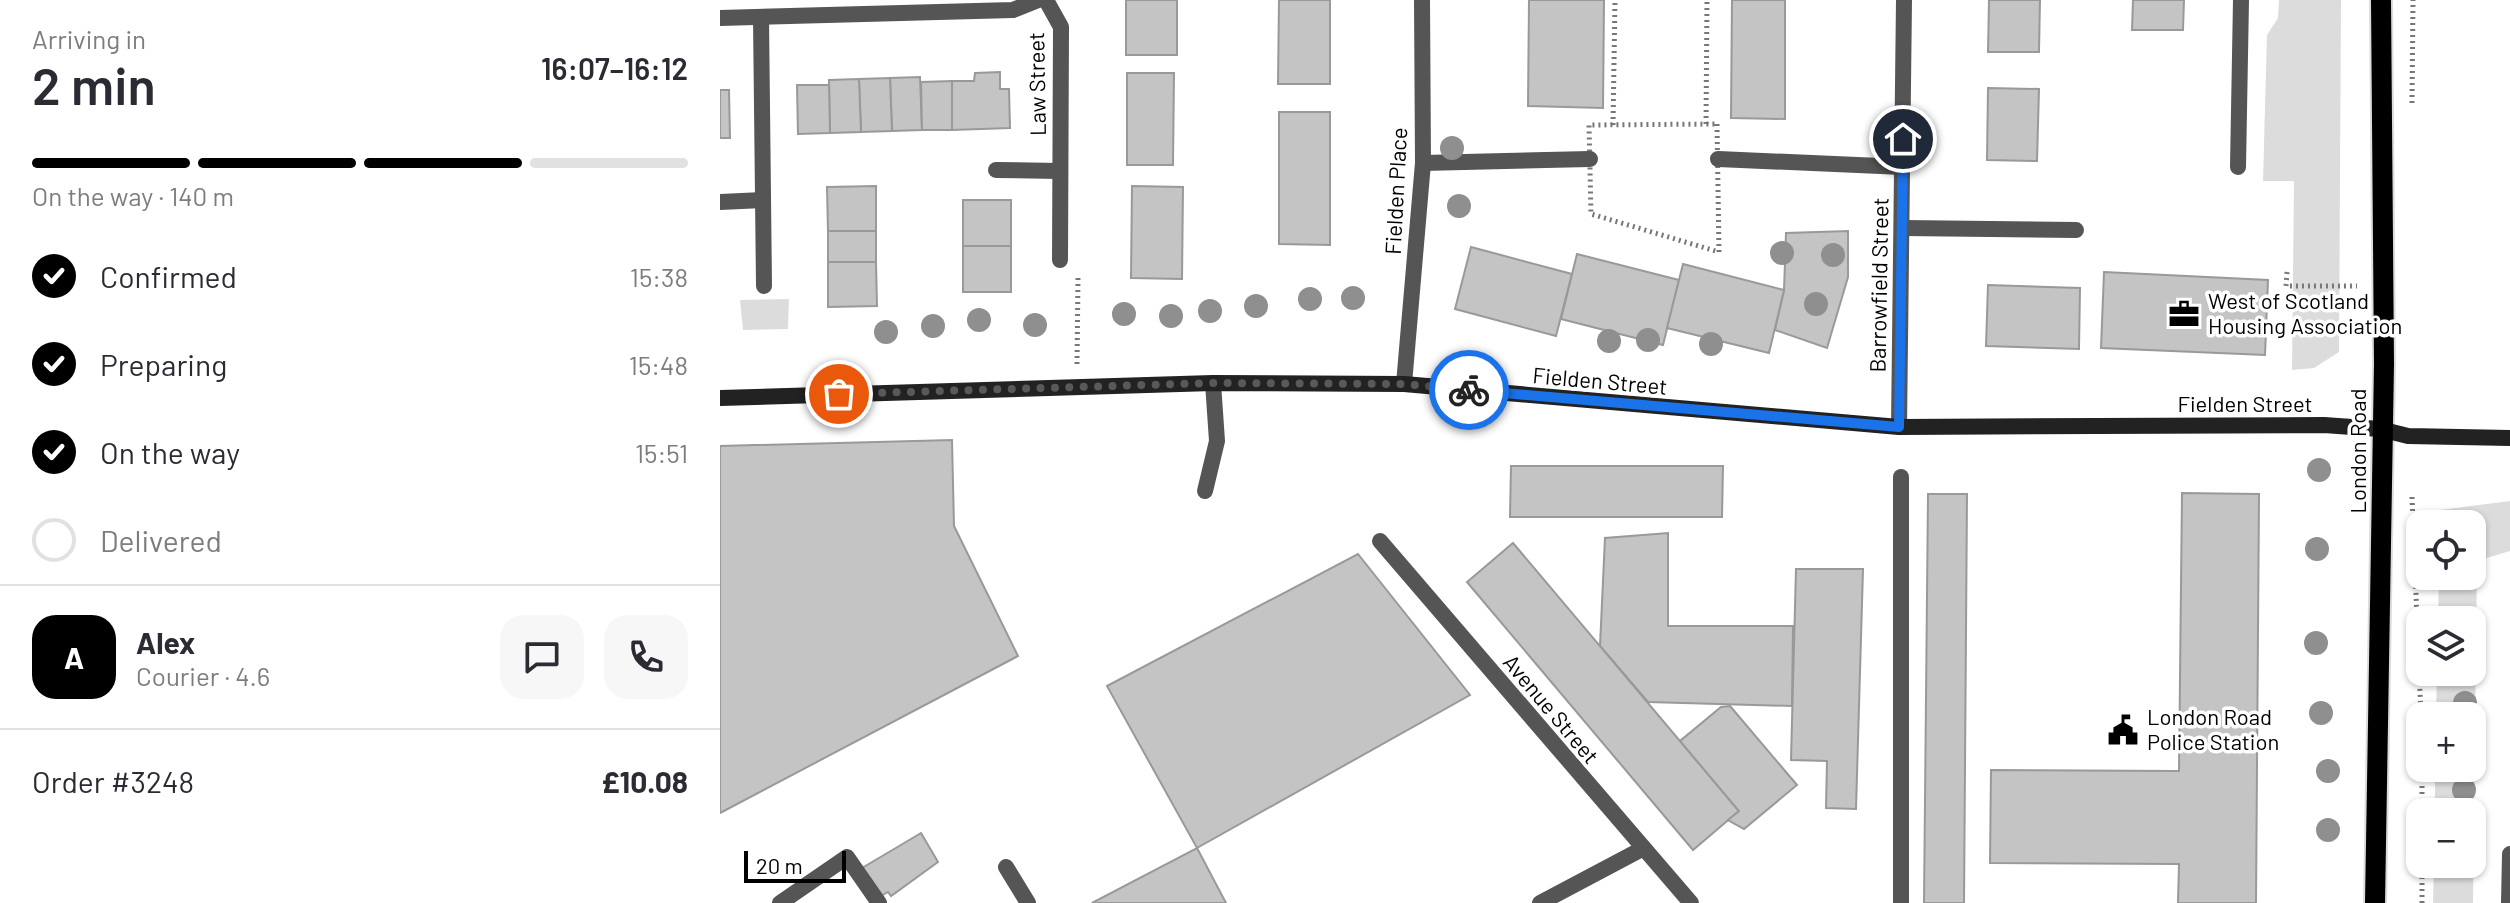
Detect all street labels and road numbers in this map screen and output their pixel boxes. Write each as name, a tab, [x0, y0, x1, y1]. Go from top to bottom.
street label: Law Street	[1022, 32, 1050, 136]
street label: Fielden Place	[1379, 127, 1411, 255]
street label: Barrowfield Street	[1863, 197, 1893, 373]
street label: Fielden Street	[1532, 361, 1668, 399]
street label: London Road	[2344, 388, 2370, 514]
street label: Fielden Street	[2178, 390, 2312, 416]
street label: Avenue Street	[1499, 649, 1605, 768]

